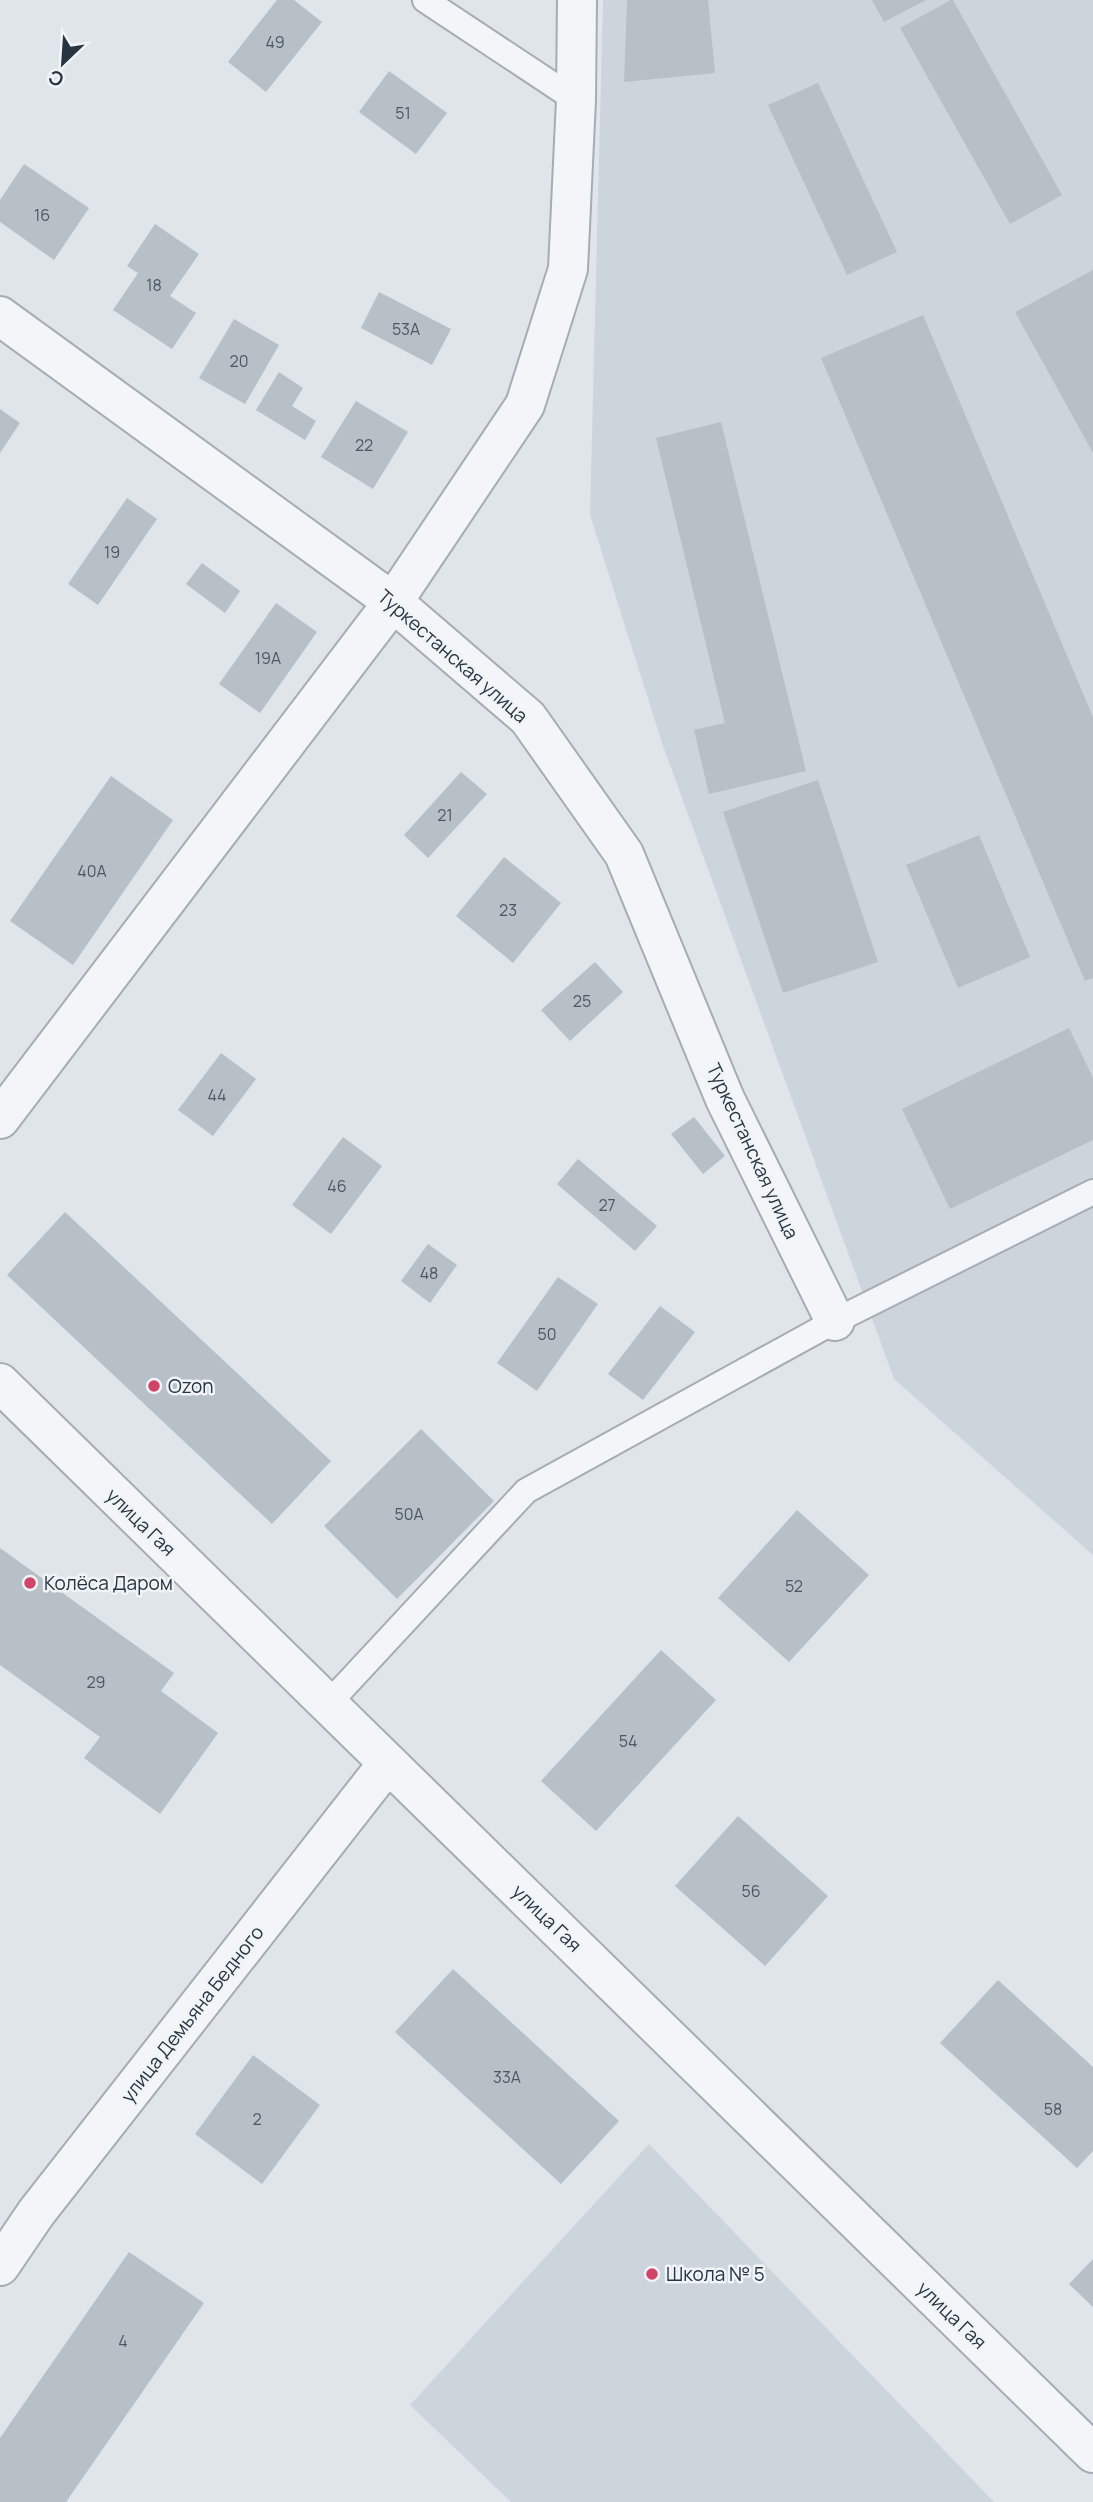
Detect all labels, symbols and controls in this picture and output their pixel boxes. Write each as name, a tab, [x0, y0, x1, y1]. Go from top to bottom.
north arrow	[28, 28, 98, 98]
house number: 49	[265, 31, 285, 53]
text: С	[44, 64, 68, 93]
house number: 51	[395, 102, 411, 124]
house number: 16	[34, 204, 50, 226]
house number: 18	[146, 274, 162, 296]
house number: 53А	[392, 318, 420, 340]
house number: 20	[230, 350, 248, 372]
house number: 22	[355, 434, 373, 456]
house number: 19	[104, 541, 120, 563]
street label: Туркестанская улица	[372, 583, 534, 729]
house number: 19А	[255, 647, 281, 669]
house number: 21	[437, 804, 453, 826]
house number: 40А	[77, 860, 107, 882]
house number: 23	[499, 899, 517, 921]
house number: 25	[573, 990, 591, 1012]
street label: Туркестанская улица	[701, 1059, 805, 1243]
house number: 44	[207, 1084, 227, 1106]
house number: 46	[327, 1175, 347, 1197]
house number: 27	[598, 1194, 616, 1216]
house number: 48	[420, 1262, 438, 1284]
house number: 50	[538, 1323, 557, 1345]
place label: Ozon	[168, 1373, 214, 1399]
marker: Ozon	[146, 1378, 162, 1394]
street label: улица Гая	[101, 1482, 181, 1562]
house number: 50А	[394, 1503, 424, 1525]
place label: Колёса Даром	[44, 1570, 173, 1596]
marker: Колёса Даром	[22, 1575, 38, 1591]
house number: 52	[785, 1575, 803, 1597]
house number: 29	[86, 1671, 106, 1693]
house number: 54	[619, 1730, 637, 1752]
street label: улица Гая	[507, 1878, 587, 1958]
house number: 56	[741, 1880, 761, 1902]
street label: улица Демьяна Бедного	[115, 1920, 269, 2108]
house number: 33А	[493, 2066, 521, 2088]
house number: 58	[1044, 2098, 1062, 2120]
house number: 2	[252, 2108, 262, 2130]
place label: Школа № 5	[666, 2261, 765, 2287]
marker: Школа № 5	[644, 2266, 660, 2282]
street label: улица Гая	[912, 2275, 992, 2355]
house number: 4	[118, 2330, 128, 2352]

